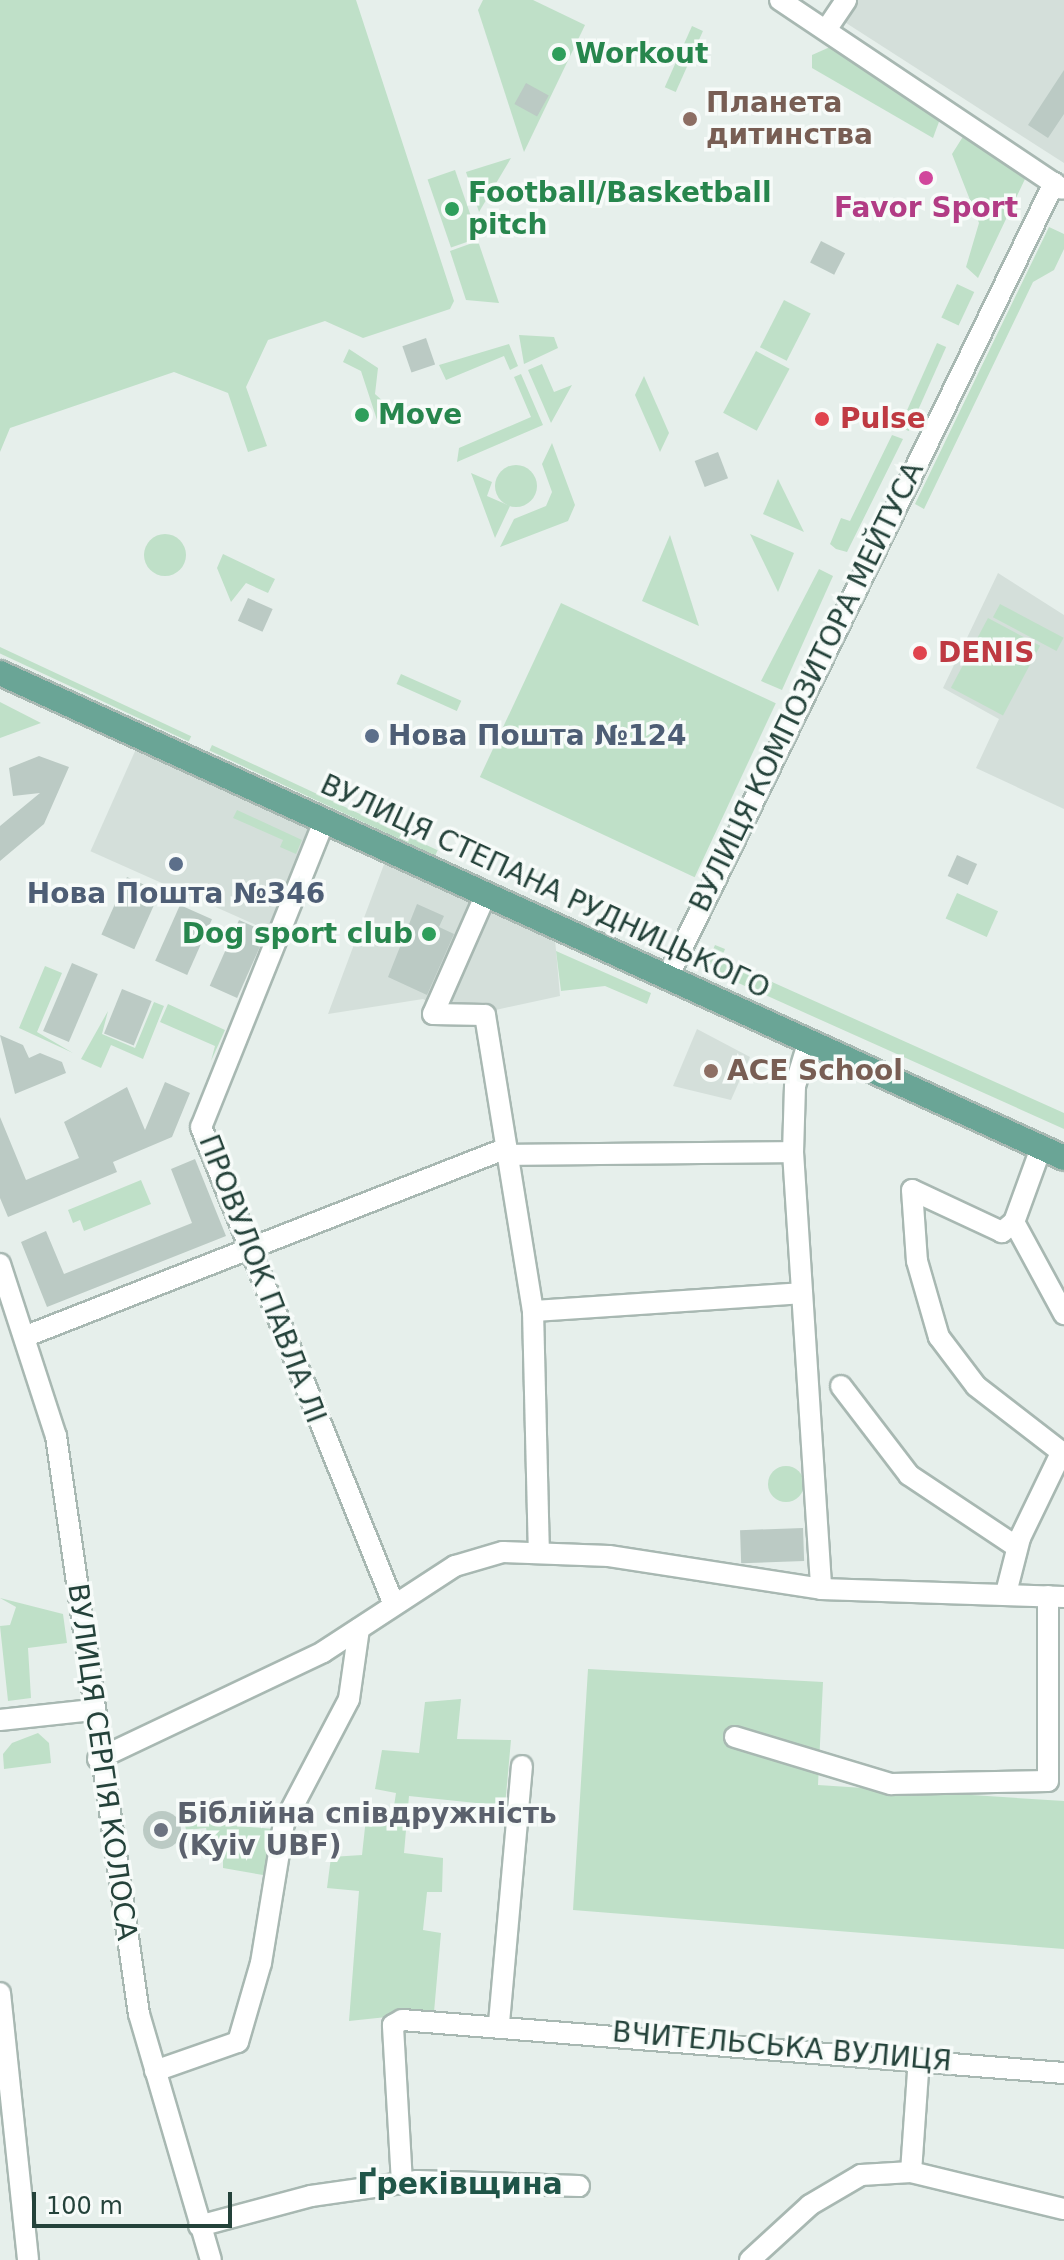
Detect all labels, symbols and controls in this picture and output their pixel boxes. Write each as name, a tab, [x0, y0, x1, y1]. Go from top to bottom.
place label: Workout	[575, 37, 708, 71]
marker: Workout	[550, 45, 568, 63]
place label: Планета дитинства	[706, 86, 873, 152]
marker: Планета дитинства	[681, 110, 699, 128]
marker: Favor Sport	[917, 169, 935, 187]
place label: Football/Basketball pitch	[468, 176, 771, 242]
place label: Favor Sport	[834, 191, 1018, 225]
marker: Football/Basketball pitch	[443, 200, 461, 218]
place label: Move	[378, 398, 462, 432]
place label: Pulse	[840, 402, 926, 436]
marker: Move	[353, 406, 371, 424]
marker: Pulse	[811, 408, 833, 430]
street label: ВУЛИЦЯ КОМПОЗИТОРА МЕЙТУСА	[683, 457, 931, 917]
place label: DENIS	[938, 636, 1034, 670]
marker: DENIS	[909, 642, 931, 664]
place label: Нова Пошта №124	[388, 719, 686, 753]
marker: Нова Пошта №124	[363, 727, 381, 745]
street label: ВУЛИЦЯ СТЕПАНА РУДНИЦЬКОГО	[315, 768, 775, 1006]
marker: Нова Пошта №346	[167, 855, 185, 873]
place label: Нова Пошта №346	[27, 877, 325, 911]
place label: Dog sport club	[182, 917, 413, 951]
marker: Dog sport club	[420, 925, 438, 943]
place label: ACE School	[727, 1054, 903, 1088]
marker: ACE School	[702, 1062, 720, 1080]
street label: ПРОВУЛОК ПАВЛА ЛІ	[191, 1130, 333, 1428]
street label: ВУЛИЦЯ СЕРГІЯ КОЛОСА	[60, 1581, 144, 1943]
place label: Біблійна співдружність (Kyiv UBF)	[177, 1797, 557, 1863]
marker: Біблійна співдружність (Kyiv UBF)	[152, 1821, 170, 1839]
street label: ВЧИТЕЛЬСЬКА ВУЛИЦЯ	[611, 2015, 953, 2079]
district label: Ґреківщина	[357, 2166, 563, 2202]
scale bar	[36, 2176, 236, 2226]
text: 100 m	[46, 2192, 123, 2220]

